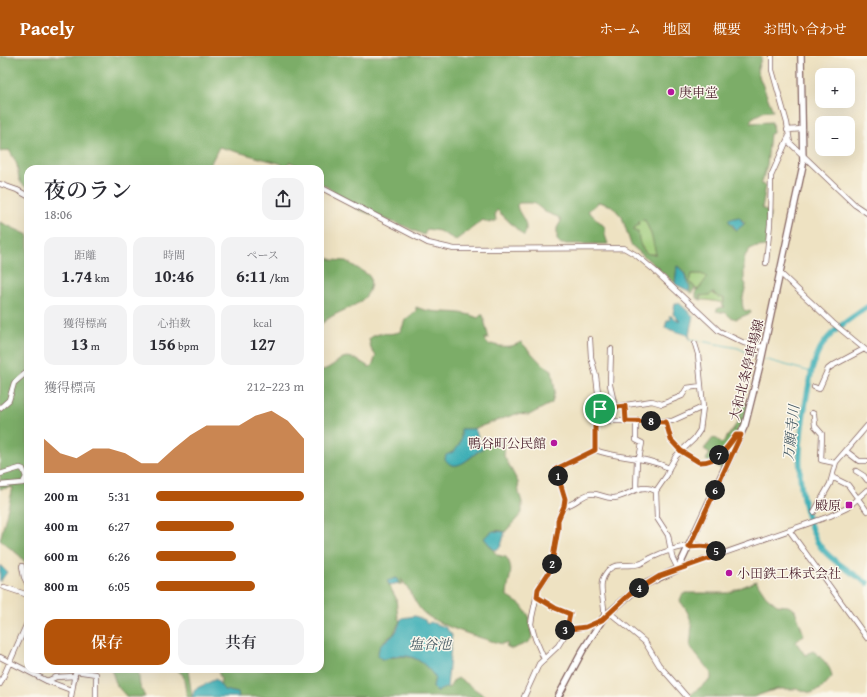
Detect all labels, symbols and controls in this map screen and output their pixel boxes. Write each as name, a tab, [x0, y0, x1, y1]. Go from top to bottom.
text: Pacely	[20, 14, 75, 42]
text: ホーム	[599, 19, 641, 39]
text: 地図	[663, 19, 691, 39]
text: 概要	[713, 19, 741, 39]
text: お問い合わせ	[763, 19, 847, 39]
map controls	[815, 68, 855, 156]
button: +	[815, 68, 855, 108]
place label: 庚申堂	[679, 83, 718, 102]
marker: 庚申堂	[666, 87, 676, 97]
button: −	[815, 116, 855, 156]
text: 夜のラン	[44, 174, 132, 206]
button: share	[262, 178, 304, 220]
text: 18:06	[44, 205, 72, 224]
text: 距離	[74, 247, 96, 263]
text: 時間	[163, 247, 185, 263]
text: ペース	[246, 247, 279, 263]
text: 1.74	[61, 263, 92, 288]
text: 10:46	[154, 263, 194, 288]
text: 6:11	[236, 263, 267, 288]
text: km	[92, 270, 109, 286]
text: /km	[267, 270, 289, 286]
text: 獲得標高	[63, 315, 107, 331]
text: 心拍数	[157, 315, 190, 331]
text: kcal	[253, 315, 272, 331]
street label: 大和北条停車場線	[725, 317, 768, 423]
text: 13	[71, 331, 88, 356]
text: 156	[149, 331, 176, 356]
text: 127	[249, 331, 276, 356]
text: m	[88, 338, 100, 354]
text: bpm	[176, 338, 199, 354]
text: 212–223 m	[247, 377, 304, 396]
text: 獲得標高	[44, 378, 96, 397]
pin	[583, 392, 617, 426]
icon: arrive	[589, 398, 611, 420]
water label: 万願寺川	[778, 402, 804, 462]
pin: 8	[641, 411, 661, 431]
text: 8	[648, 413, 654, 429]
place label: 鴨谷町公民館	[468, 434, 546, 453]
marker: 鴨谷町公民館	[549, 438, 559, 448]
pin: 7	[709, 445, 729, 465]
text: 7	[716, 447, 722, 463]
pin: 1	[548, 466, 568, 486]
text: 1	[555, 468, 561, 484]
pin: 6	[705, 480, 725, 500]
text: 6	[712, 482, 718, 498]
text: 200 m	[44, 487, 78, 506]
text: 5:31	[108, 487, 130, 506]
place label: 殿原	[815, 496, 841, 515]
marker: 殿原	[844, 500, 854, 510]
text: 400 m	[44, 517, 78, 536]
text: 6:27	[108, 517, 130, 536]
pin: 5	[706, 541, 726, 561]
text: 5	[713, 543, 719, 559]
text: 600 m	[44, 547, 78, 566]
text: 6:26	[108, 547, 130, 566]
pin: 2	[542, 554, 562, 574]
text: 2	[549, 556, 555, 572]
place label: 小田鉄工株式会社	[737, 564, 841, 583]
marker: 小田鉄工株式会社	[724, 568, 734, 578]
text: 800 m	[44, 577, 78, 596]
text: 6:05	[108, 577, 130, 596]
pin: 4	[629, 578, 649, 598]
text: 4	[636, 580, 642, 596]
button: 保存	[44, 619, 170, 665]
button: 共有	[178, 619, 304, 665]
pin: 3	[555, 620, 575, 640]
text: 3	[562, 622, 568, 638]
water label: 塩谷池	[409, 634, 453, 654]

